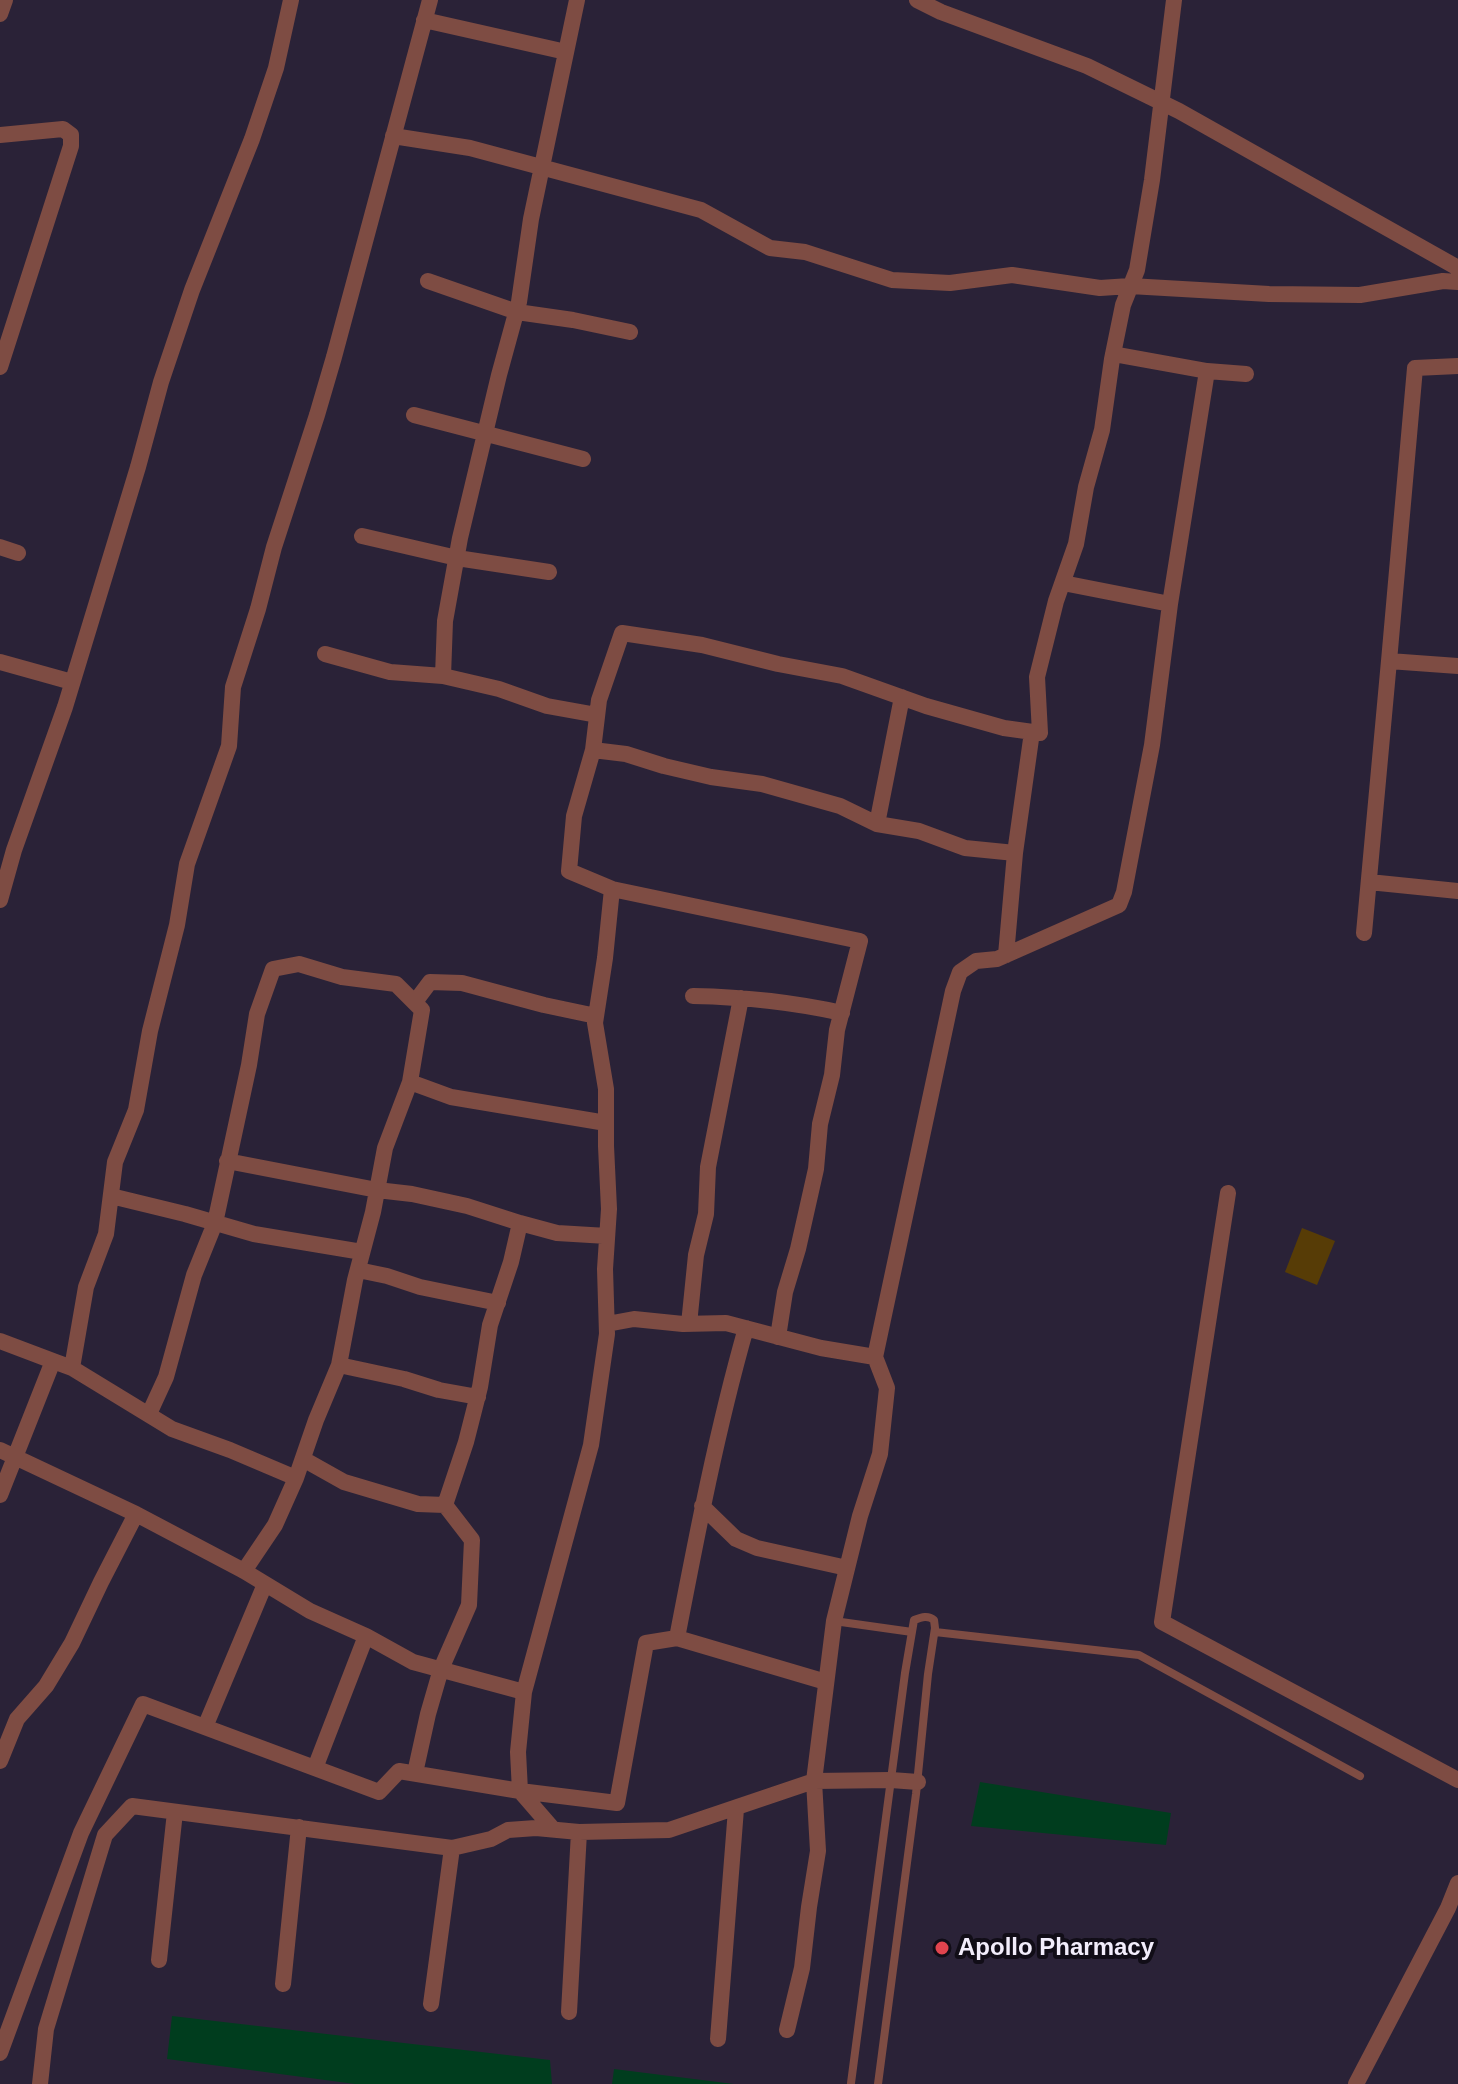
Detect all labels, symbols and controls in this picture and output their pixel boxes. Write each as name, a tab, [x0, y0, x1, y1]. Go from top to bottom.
place label: Apollo Pharmacy	[958, 1934, 1154, 1962]
marker: Apollo Pharmacy	[933, 1939, 951, 1957]

